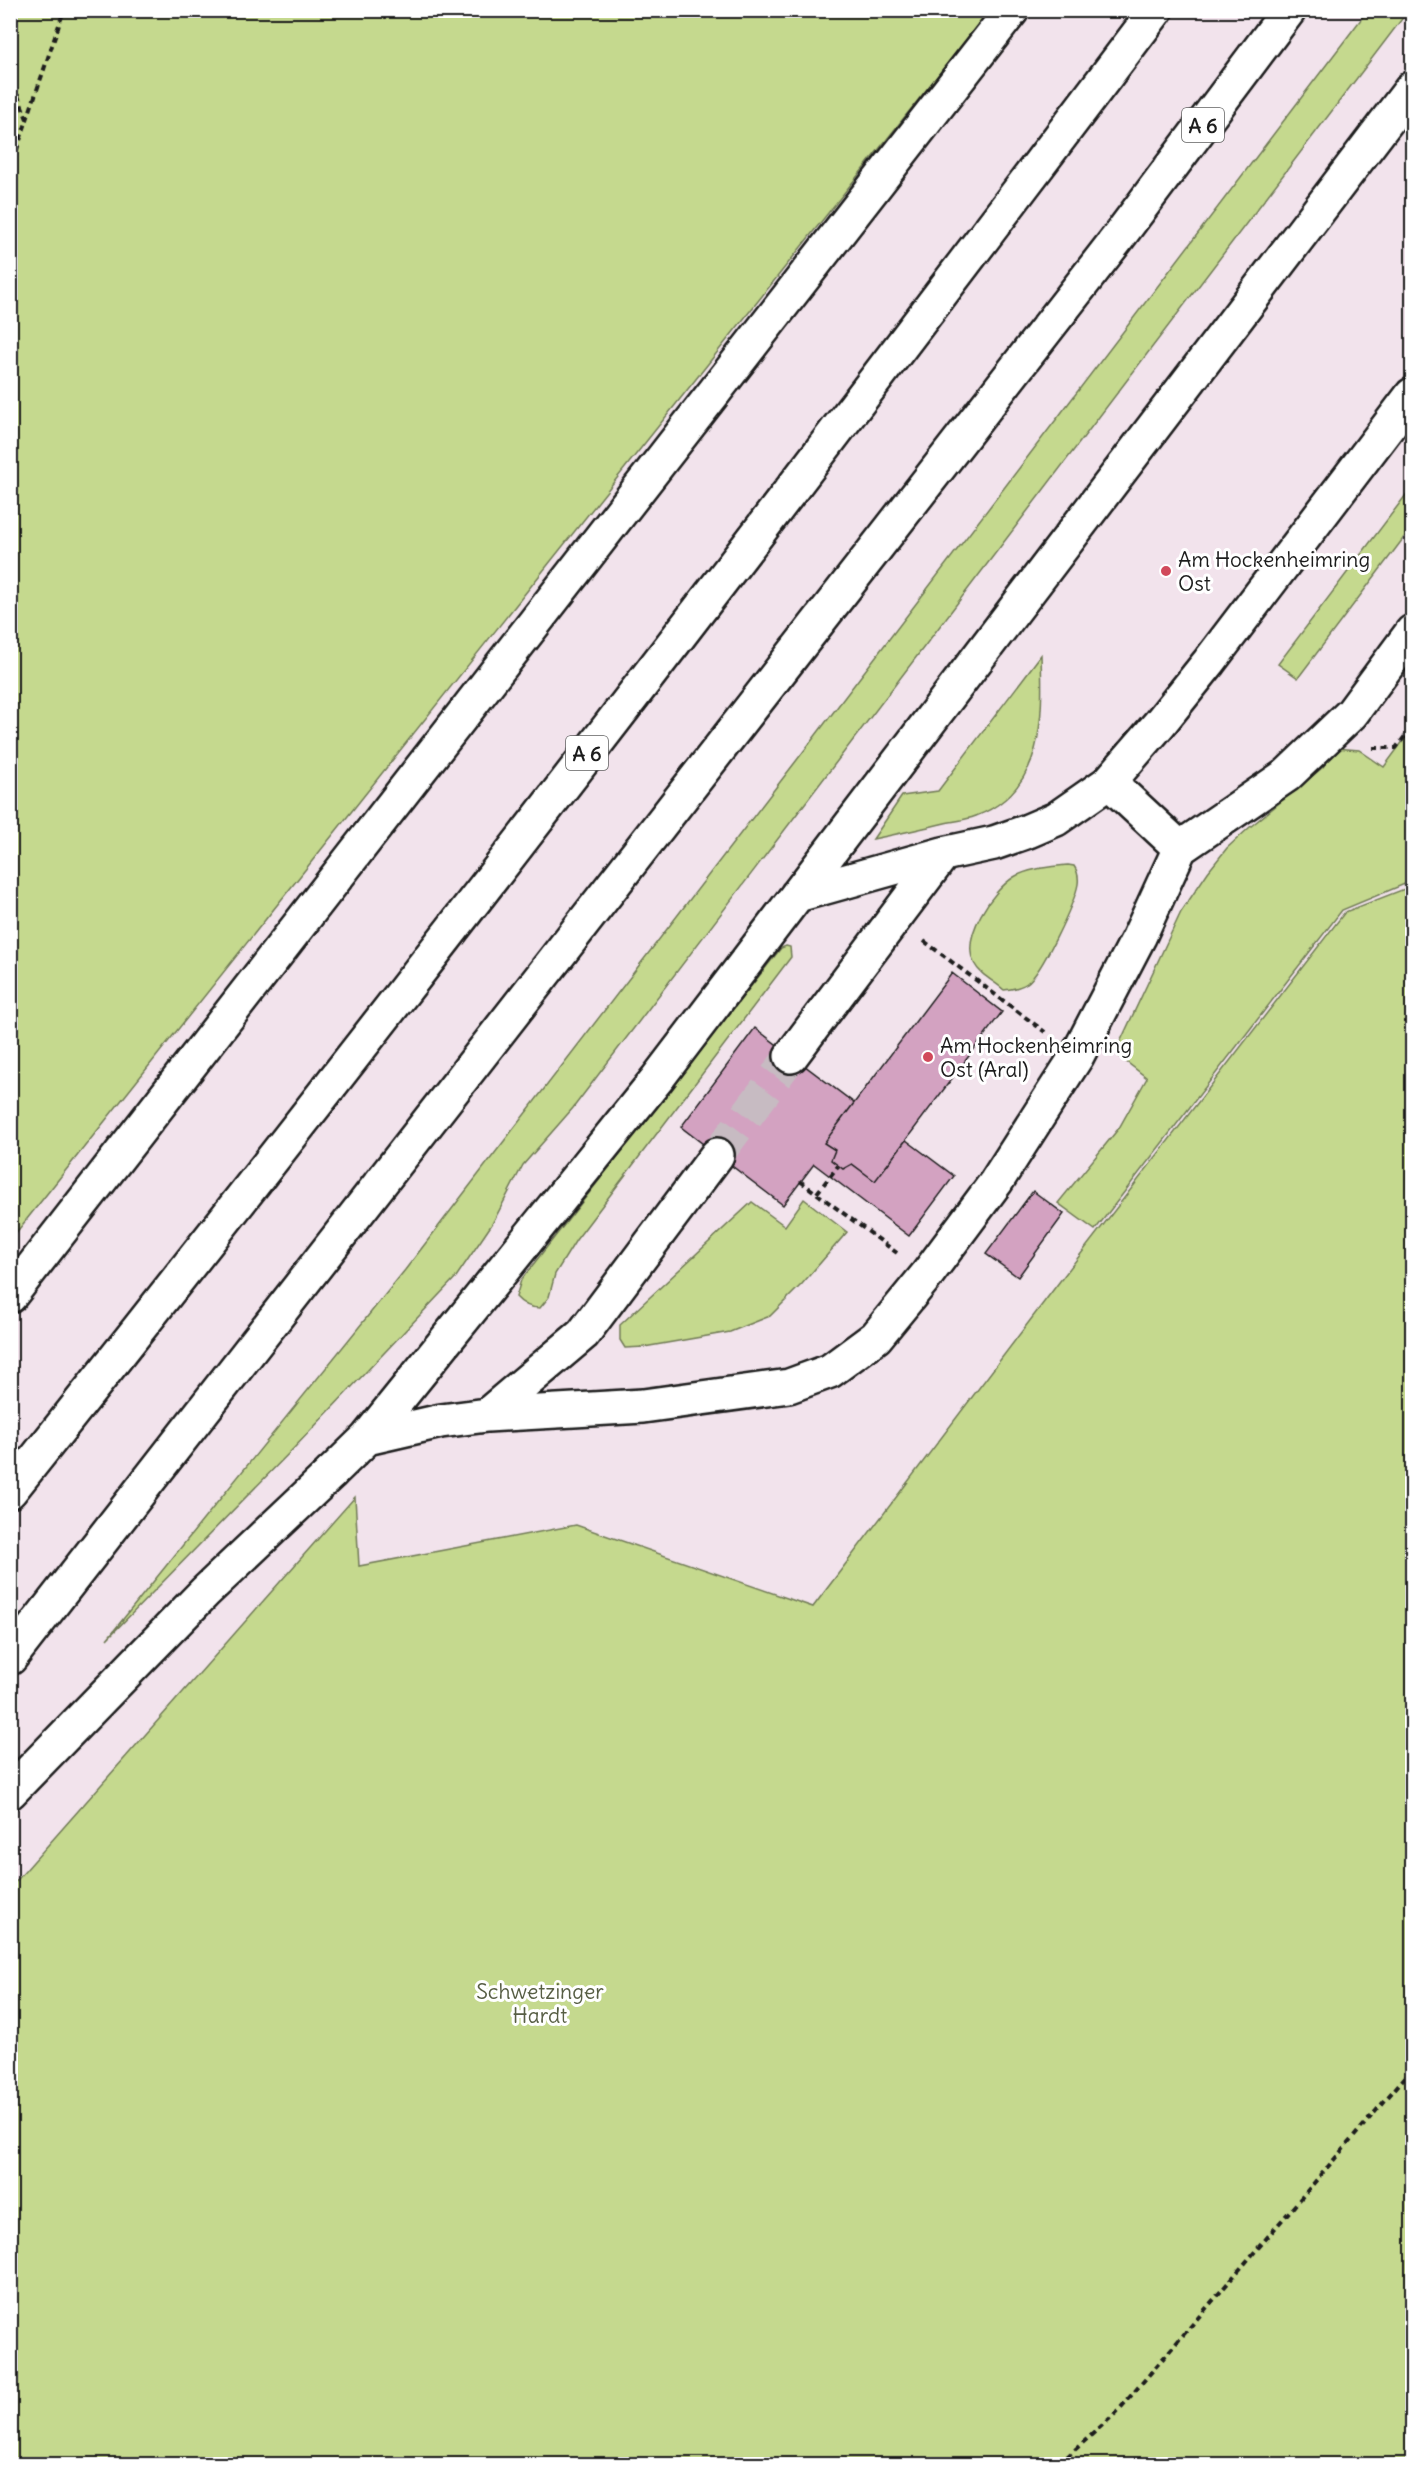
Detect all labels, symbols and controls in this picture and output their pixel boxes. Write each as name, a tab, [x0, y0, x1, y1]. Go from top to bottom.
road number: A 6	[1182, 108, 1224, 142]
place label: Am Hockenheimring Ost	[1178, 546, 1370, 597]
marker: Am Hockenheimring Ost	[1159, 564, 1173, 578]
road number: A 6	[566, 736, 608, 770]
place label: Am Hockenheimring Ost (Aral)	[940, 1032, 1132, 1083]
marker: Am Hockenheimring Ost (Aral)	[921, 1050, 935, 1064]
park label: Schwetzinger Hardt	[476, 1978, 604, 2029]

